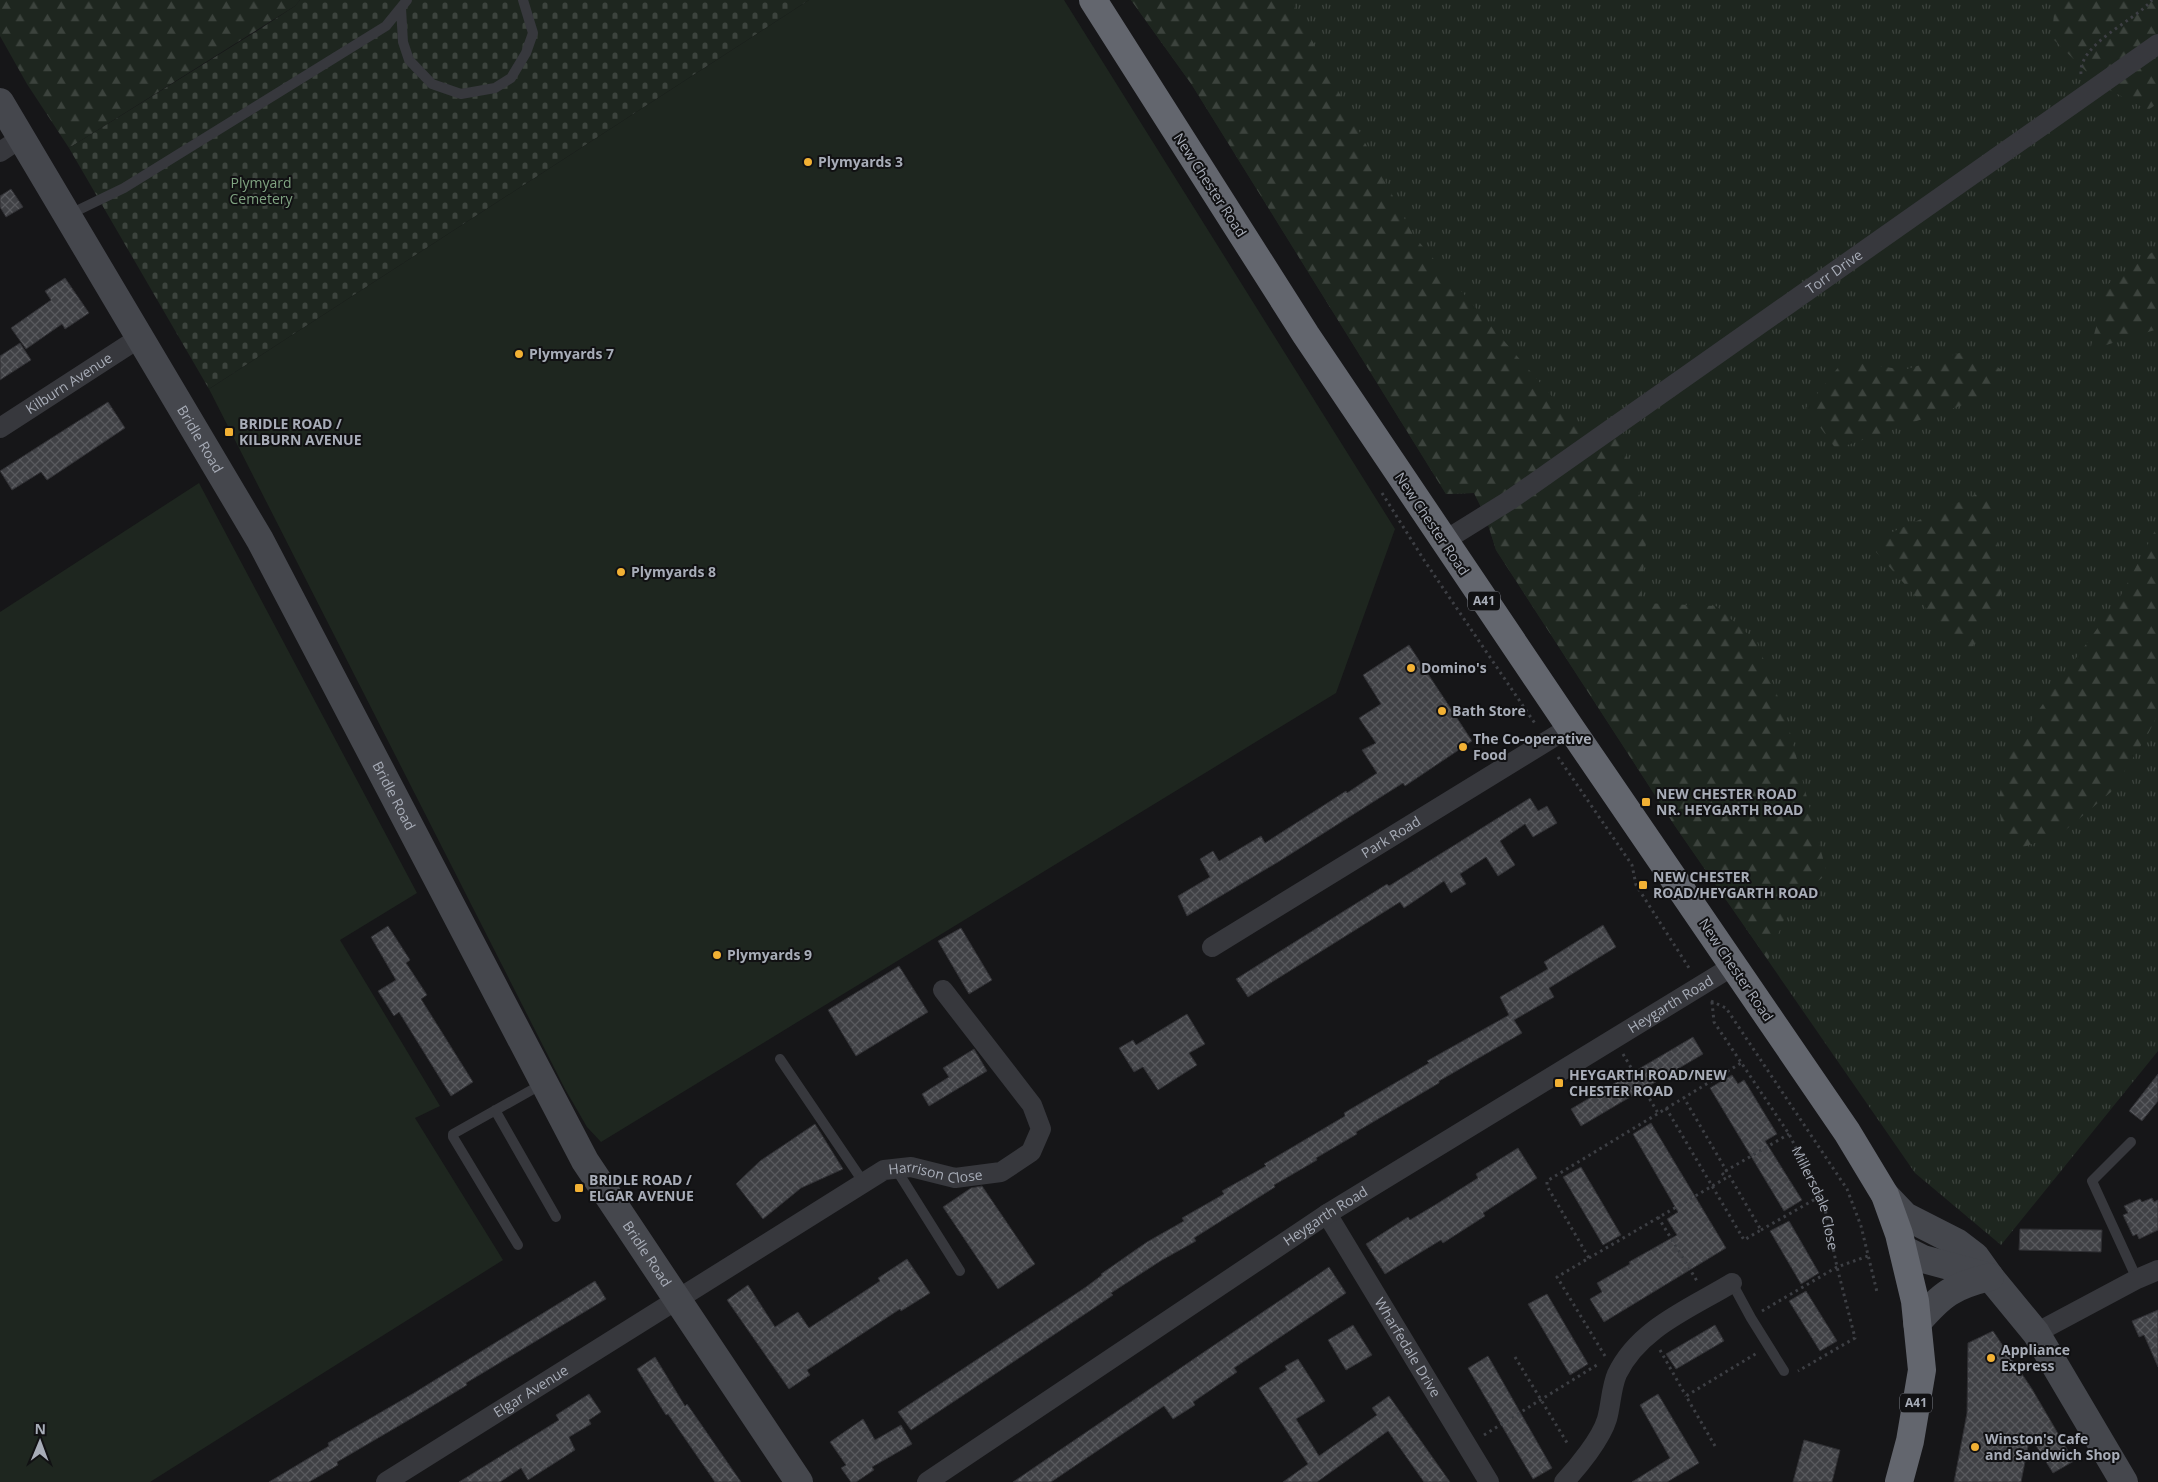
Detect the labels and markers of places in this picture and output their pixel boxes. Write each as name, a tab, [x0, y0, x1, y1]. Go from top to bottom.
place label: Plymyards 3	[818, 152, 903, 171]
marker: Plymyards 3	[802, 156, 814, 168]
place label: Plymyards 7	[529, 344, 614, 363]
marker: Plymyards 7	[513, 348, 525, 360]
place label: BRIDLE ROAD / KILBURN AVENUE	[239, 414, 362, 449]
marker: BRIDLE ROAD / KILBURN AVENUE	[223, 426, 235, 438]
place label: Plymyards 8	[631, 562, 716, 581]
marker: Plymyards 8	[615, 566, 627, 578]
place label: Domino's	[1421, 658, 1487, 677]
marker: Domino's	[1405, 662, 1417, 674]
place label: Bath Store	[1452, 701, 1526, 720]
marker: Bath Store	[1436, 705, 1448, 717]
place label: The Co-operative Food	[1473, 729, 1592, 764]
marker: The Co-operative Food	[1457, 741, 1469, 753]
place label: NEW CHESTER ROAD NR. HEYGARTH ROAD	[1656, 784, 1803, 819]
marker: NEW CHESTER ROAD NR. HEYGARTH ROAD	[1640, 796, 1652, 808]
place label: NEW CHESTER ROAD/HEYGARTH ROAD	[1653, 867, 1818, 902]
marker: NEW CHESTER ROAD/HEYGARTH ROAD	[1637, 879, 1649, 891]
place label: Plymyards 9	[727, 945, 812, 964]
marker: Plymyards 9	[711, 949, 723, 961]
place label: HEYGARTH ROAD/NEW CHESTER ROAD	[1569, 1065, 1727, 1100]
marker: HEYGARTH ROAD/NEW CHESTER ROAD	[1553, 1077, 1565, 1089]
place label: BRIDLE ROAD / ELGAR AVENUE	[589, 1170, 694, 1205]
marker: BRIDLE ROAD / ELGAR AVENUE	[573, 1182, 585, 1194]
place label: Appliance Express	[2001, 1340, 2070, 1375]
marker: Appliance Express	[1985, 1352, 1997, 1364]
place label: Winston's Cafe and Sandwich Shop	[1985, 1429, 2120, 1464]
marker: Winston's Cafe and Sandwich Shop	[1969, 1441, 1981, 1453]

